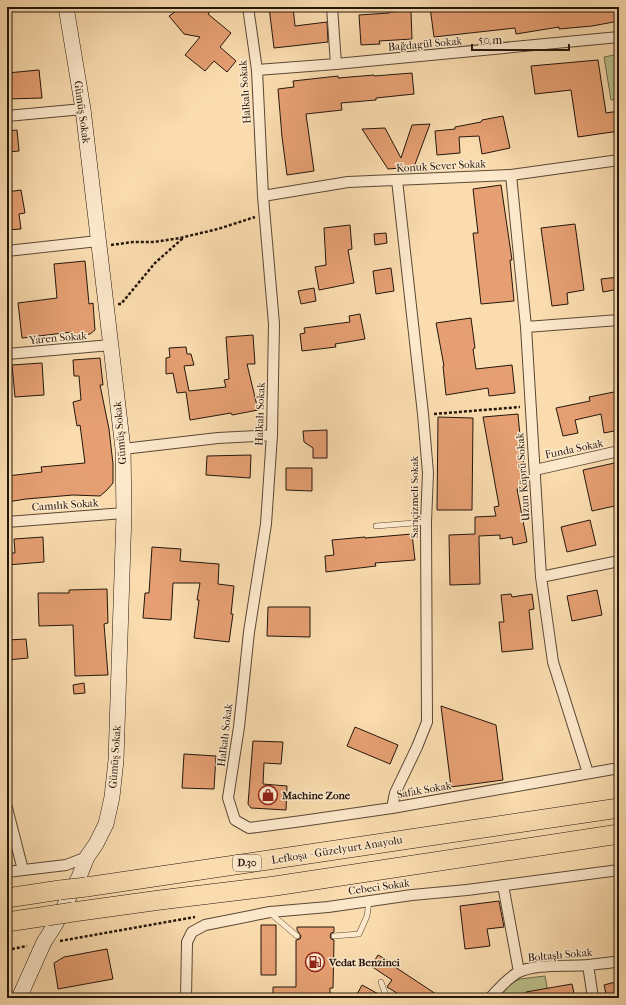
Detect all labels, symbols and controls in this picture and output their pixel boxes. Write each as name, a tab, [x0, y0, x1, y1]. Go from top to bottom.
scale bar	[472, 26, 569, 52]
text: 50 m	[478, 33, 502, 47]
street label: Bağdagül Sokak	[387, 34, 463, 54]
street label: Halkalı Sokak	[236, 59, 254, 124]
street label: Gümüş Sokak	[71, 80, 93, 145]
street label: Konuk Sever Sokak	[396, 157, 487, 175]
street label: Yaren Sokak	[28, 329, 88, 347]
street label: Halkalı Sokak	[252, 382, 268, 446]
street label: Gümüş Sokak	[111, 401, 129, 465]
street label: Uzun Köprü Sokak	[513, 432, 533, 522]
street label: Funda Sokak	[544, 436, 605, 462]
street label: Sarıçizmeli Sokak	[408, 455, 421, 538]
street label: Camılık Sokak	[31, 496, 99, 514]
street label: Halkalı Sokak	[215, 702, 235, 767]
street label: Gümüş Sokak	[106, 725, 124, 789]
street label: Safak Sokak	[396, 779, 453, 801]
shop icon: Machine Zone	[257, 784, 279, 806]
place label: Machine Zone	[281, 789, 351, 802]
street label: Lefkoşa - Güzelyurt Anayolu	[271, 833, 404, 867]
road number: D.30	[233, 855, 261, 871]
street label: Cebeci Sokak	[347, 876, 411, 898]
street label: Boltaşlı Sokak	[527, 946, 593, 964]
fuel station icon: Vedat Benzinci	[304, 951, 326, 973]
place label: Vedat Benzinci	[328, 956, 401, 969]

